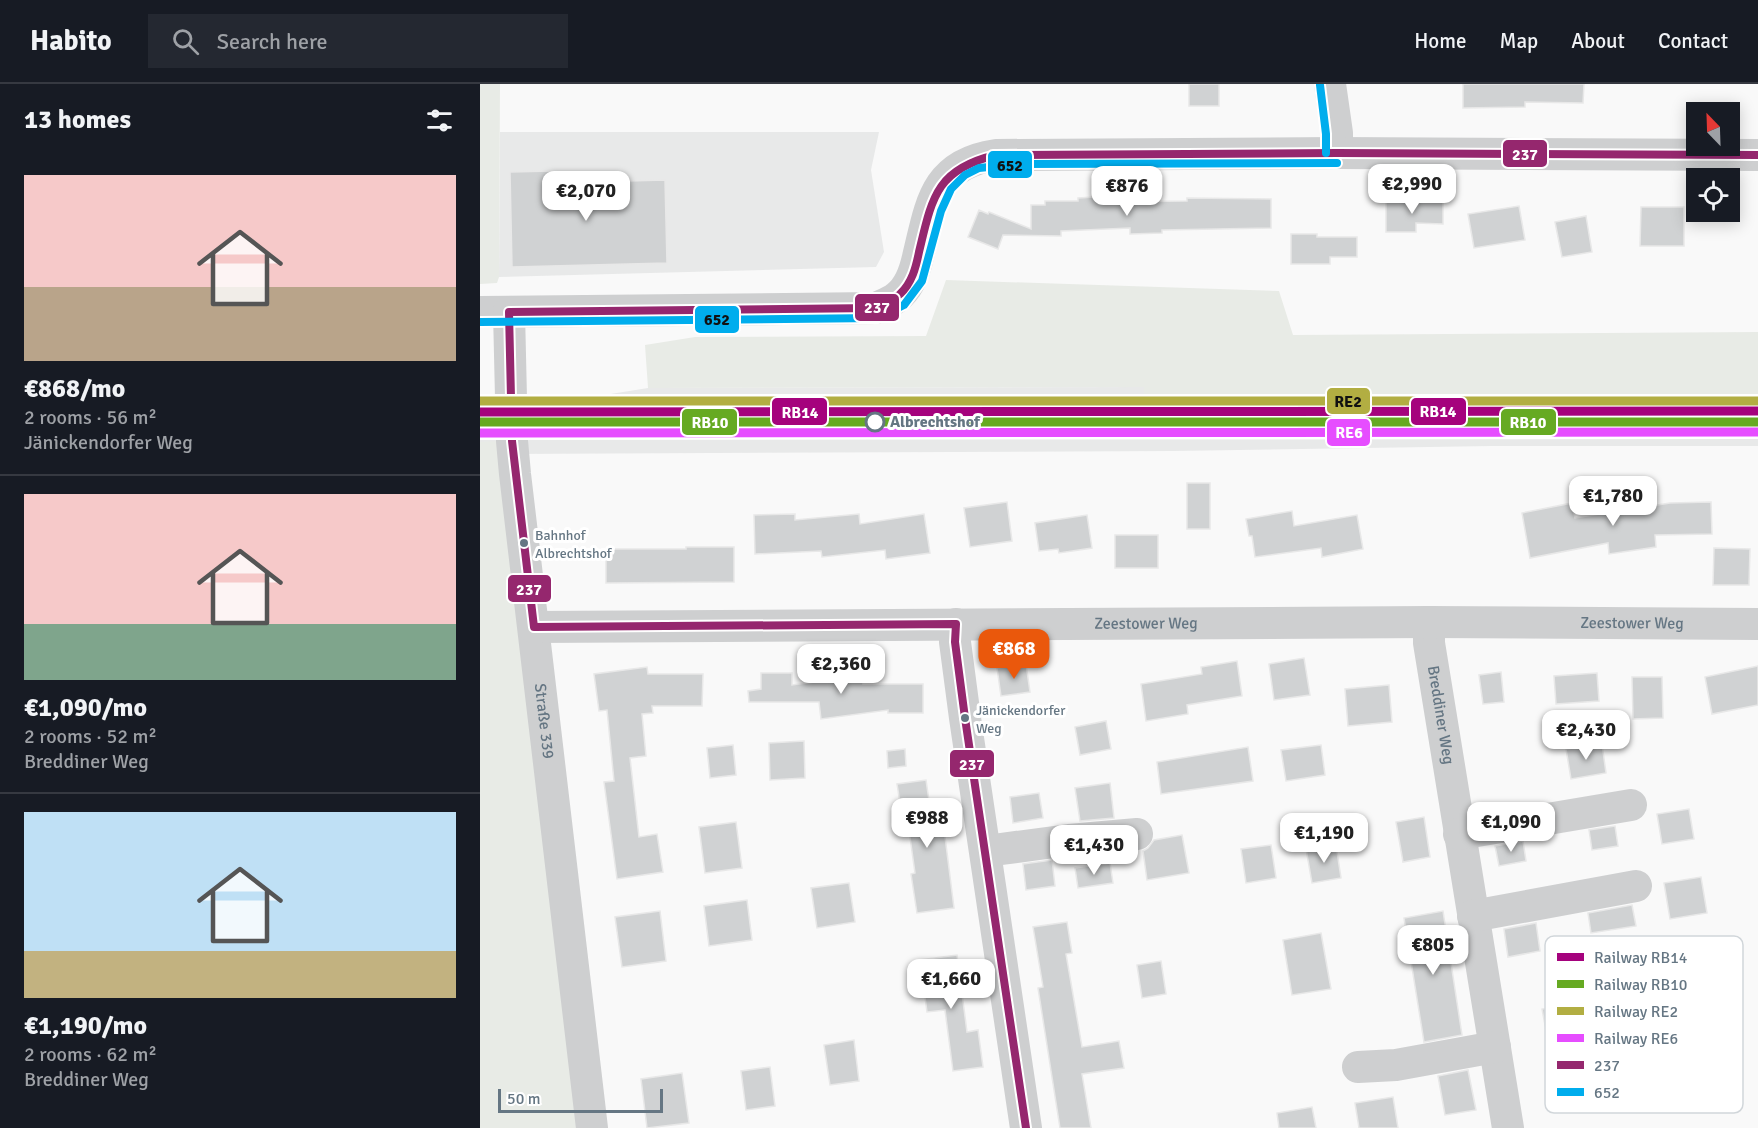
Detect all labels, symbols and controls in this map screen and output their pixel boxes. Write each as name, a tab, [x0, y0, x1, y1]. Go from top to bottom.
search box	[148, 14, 568, 68]
text: Habito	[30, 24, 112, 58]
icon: search	[169, 25, 202, 58]
text: Search here	[217, 28, 328, 55]
text: Home	[1414, 28, 1467, 54]
text: Map	[1500, 28, 1538, 54]
text: About	[1571, 28, 1625, 54]
text: Contact	[1658, 28, 1728, 54]
north arrow	[1686, 102, 1740, 156]
map controls	[1686, 102, 1740, 222]
text: 13 homes	[24, 104, 131, 136]
icon: filters	[423, 104, 456, 137]
line badge: 237	[1502, 139, 1548, 168]
text: 237	[1512, 145, 1538, 165]
line badge: 652	[987, 150, 1033, 179]
text: 652	[997, 156, 1023, 176]
pin: €2,990	[1363, 164, 1461, 215]
pin: €876	[1091, 166, 1163, 217]
button: locate	[1686, 168, 1740, 222]
pin: €2,070	[537, 171, 635, 222]
text: €2,990	[1382, 171, 1442, 196]
text: €876	[1105, 173, 1149, 198]
text: €2,070	[556, 178, 616, 203]
icon: home	[186, 214, 294, 322]
line badge: 237	[854, 293, 900, 322]
text: 237	[864, 298, 890, 318]
line badge: 652	[694, 305, 740, 334]
text: 652	[704, 310, 730, 330]
text: €868/mo	[24, 373, 125, 405]
line badge: RE2	[1326, 387, 1371, 415]
text: RE2	[1334, 392, 1362, 412]
line badge: RB14	[771, 397, 828, 426]
line badge: RB14	[1410, 397, 1467, 426]
text: RB14	[1420, 402, 1457, 422]
text: RB14	[782, 403, 819, 423]
text: 2 rooms · 56 m²	[24, 405, 157, 430]
line badge: RB10	[681, 408, 738, 436]
line badge: RB10	[1500, 408, 1557, 436]
marker: Albrechtshof	[865, 412, 885, 432]
place label: Albrechtshof	[890, 412, 981, 432]
text: RB10	[692, 413, 729, 433]
text: RB10	[1510, 413, 1547, 433]
line badge: RE6	[1326, 418, 1371, 447]
text: RE6	[1335, 423, 1363, 443]
text: Jänickendorfer Weg	[24, 430, 193, 455]
pin: €1,780	[1564, 476, 1662, 527]
text: €1,780	[1583, 483, 1643, 508]
place label: Bahnhof Albrechtshof	[535, 527, 613, 562]
icon: home	[186, 533, 294, 641]
marker: Bahnhof Albrechtshof	[518, 537, 530, 549]
line badge: 237	[507, 574, 552, 603]
text: 237	[516, 580, 542, 600]
street label: Zeestower Weg	[1094, 613, 1198, 634]
street label: Zeestower Weg	[1580, 613, 1684, 634]
pin: €868	[978, 629, 1050, 680]
text: €868	[992, 636, 1036, 661]
pin: €2,360	[792, 644, 890, 695]
text: €2,360	[811, 651, 871, 676]
street label: Breddiner Weg	[1423, 664, 1459, 766]
street label: Straße 339	[530, 682, 558, 760]
text: €1,090/mo	[24, 692, 147, 724]
place label: Jänickendorfer Weg	[976, 702, 1066, 737]
pin: €2,430	[1537, 710, 1635, 761]
marker: Jänickendorfer Weg	[959, 712, 971, 724]
text: €2,430	[1556, 717, 1616, 742]
text: 2 rooms · 52 m²	[24, 724, 157, 749]
text: Breddiner Weg	[24, 749, 149, 774]
line badge: 237	[949, 749, 995, 778]
text: 237	[959, 755, 985, 775]
pin: €988	[891, 798, 963, 849]
pin: €1,090	[1462, 802, 1560, 853]
text: €988	[905, 805, 949, 830]
text: €1,090	[1481, 809, 1541, 834]
pin: €1,190	[1275, 813, 1373, 864]
text: €1,190	[1294, 820, 1354, 845]
pin: €1,430	[1045, 825, 1143, 876]
text: €1,430	[1064, 832, 1124, 857]
icon: home	[186, 851, 294, 959]
pin: €805	[1397, 925, 1469, 976]
text: €805	[1411, 932, 1455, 957]
legend	[1545, 936, 1743, 1113]
text: Railway RB14	[1594, 948, 1688, 968]
pin: €1,660	[902, 959, 1000, 1010]
text: €1,660	[921, 966, 981, 991]
text: Railway RB10	[1594, 975, 1687, 995]
text: Railway RE2	[1594, 1002, 1678, 1022]
text: €1,190/mo	[24, 1010, 147, 1042]
text: Railway RE6	[1594, 1029, 1678, 1049]
text: 2 rooms · 62 m²	[24, 1042, 157, 1067]
text: 237	[1594, 1056, 1620, 1076]
text: Breddiner Weg	[24, 1067, 149, 1092]
text: 652	[1594, 1083, 1620, 1103]
scale bar	[498, 1086, 663, 1114]
text: 50 m	[507, 1089, 541, 1109]

